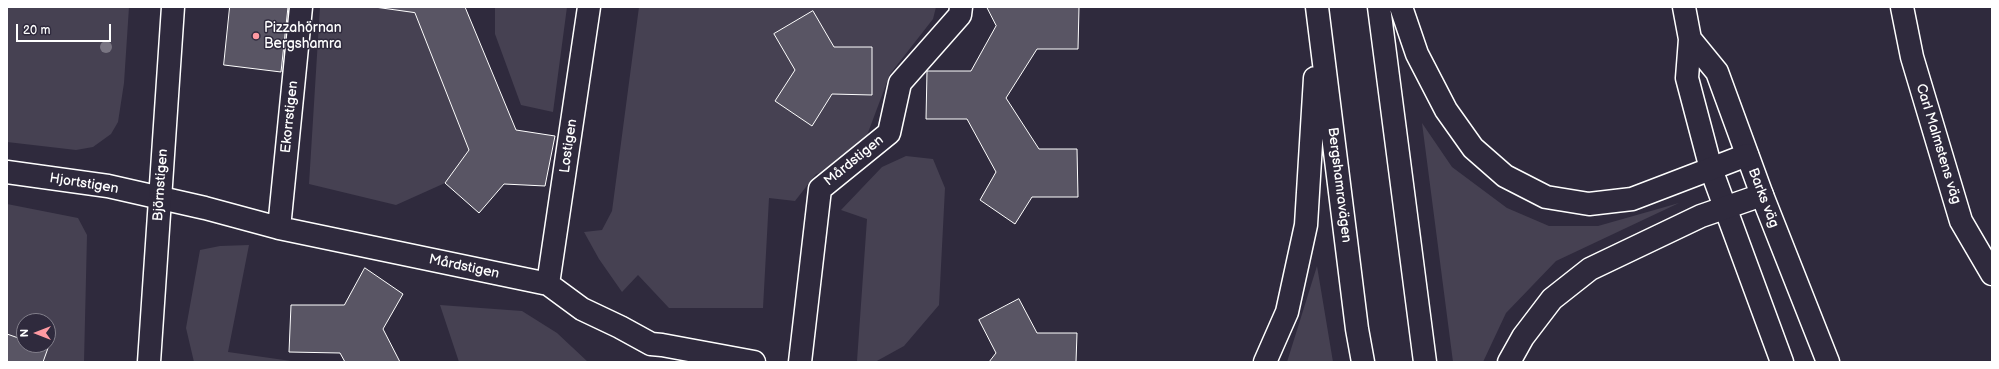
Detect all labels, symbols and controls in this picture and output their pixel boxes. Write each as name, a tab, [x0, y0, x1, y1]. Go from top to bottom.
scale bar	[18, 16, 113, 42]
place label: Pizzahörnan Bergshamra	[264, 20, 342, 52]
text: 20 m	[23, 23, 50, 38]
marker: Pizzahörnan Bergshamra	[251, 31, 261, 41]
street label: Ekorrstigen	[278, 80, 302, 154]
street label: Carl Malmstens väg	[1912, 82, 1964, 206]
street label: Lostigen	[557, 118, 581, 174]
street label: Bergshamravägen	[1324, 126, 1354, 244]
street label: Mårdstigen	[821, 132, 887, 190]
street label: Björnstigen	[150, 148, 172, 222]
street label: Barks väg	[1744, 166, 1782, 230]
street label: Hjortstigen	[48, 170, 120, 198]
street label: Mårdstigen	[427, 251, 501, 283]
north arrow	[16, 313, 56, 353]
text: N	[18, 329, 31, 337]

